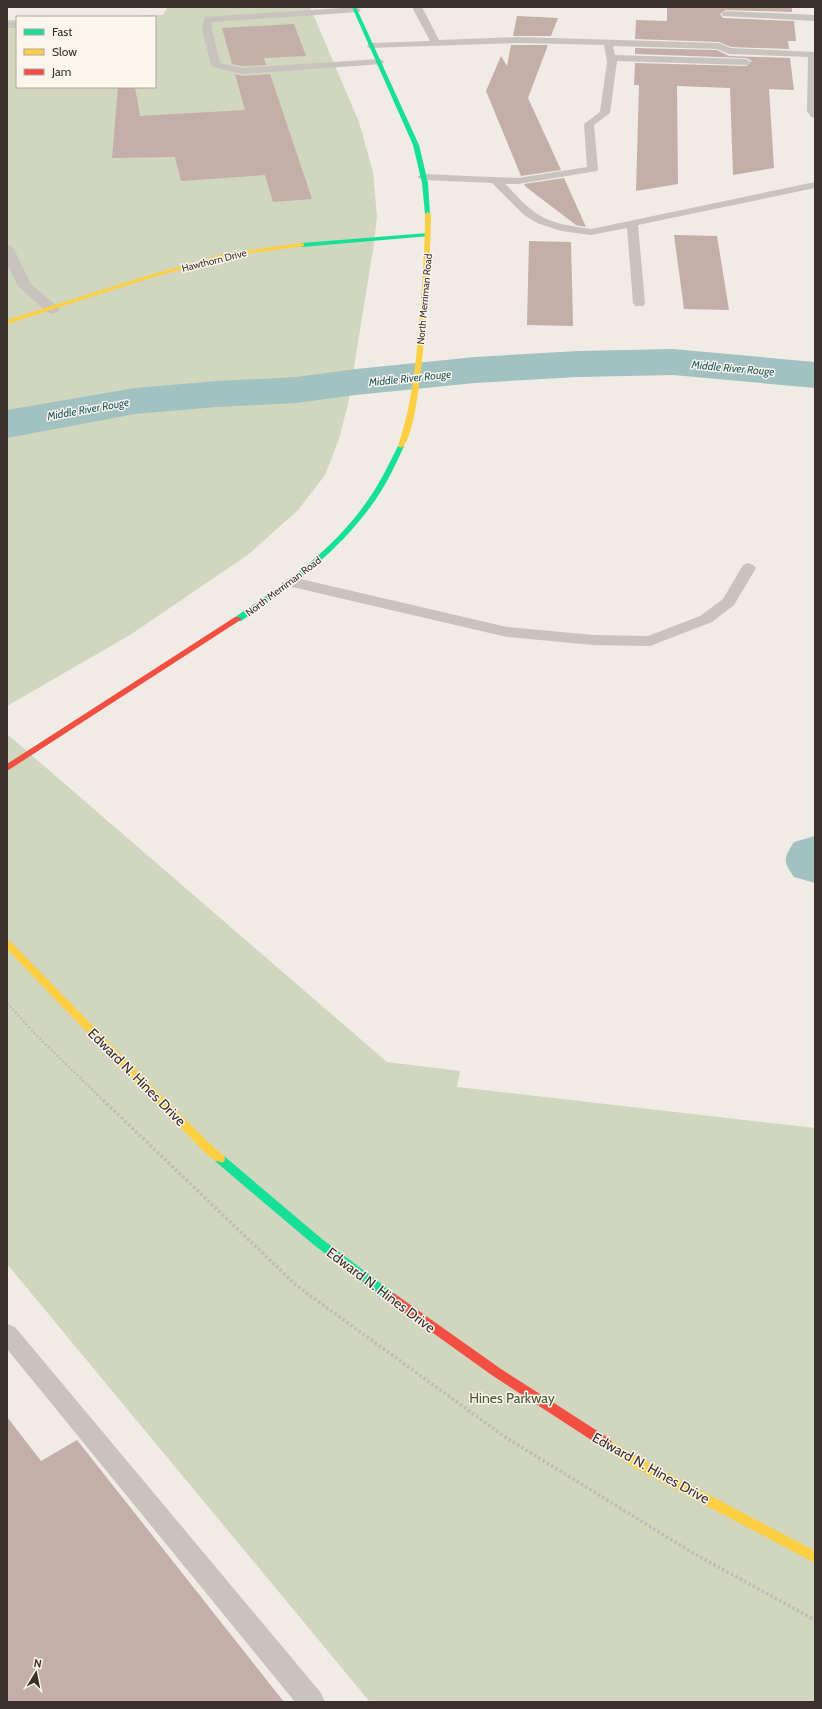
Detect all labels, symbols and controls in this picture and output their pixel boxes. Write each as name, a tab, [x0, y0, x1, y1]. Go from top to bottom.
legend	[16, 16, 156, 88]
text: Fast	[52, 24, 72, 39]
text: Slow	[52, 44, 77, 59]
text: Jam	[51, 64, 71, 79]
street label: Hawthorn Drive	[180, 246, 248, 275]
street label: North Merriman Road	[414, 253, 435, 345]
water label: Middle River Rouge	[690, 357, 775, 379]
water label: Middle River Rouge	[367, 367, 452, 389]
water label: Middle River Rouge	[45, 395, 130, 423]
street label: North Merriman Road	[243, 554, 324, 619]
street label: Edward N. Hines Drive	[84, 1024, 190, 1130]
street label: Edward N. Hines Drive	[323, 1243, 439, 1337]
park label: Hines Parkway	[469, 1389, 555, 1407]
street label: Edward N. Hines Drive	[589, 1428, 713, 1508]
north arrow	[16, 1653, 56, 1693]
text: N	[33, 1656, 43, 1671]

